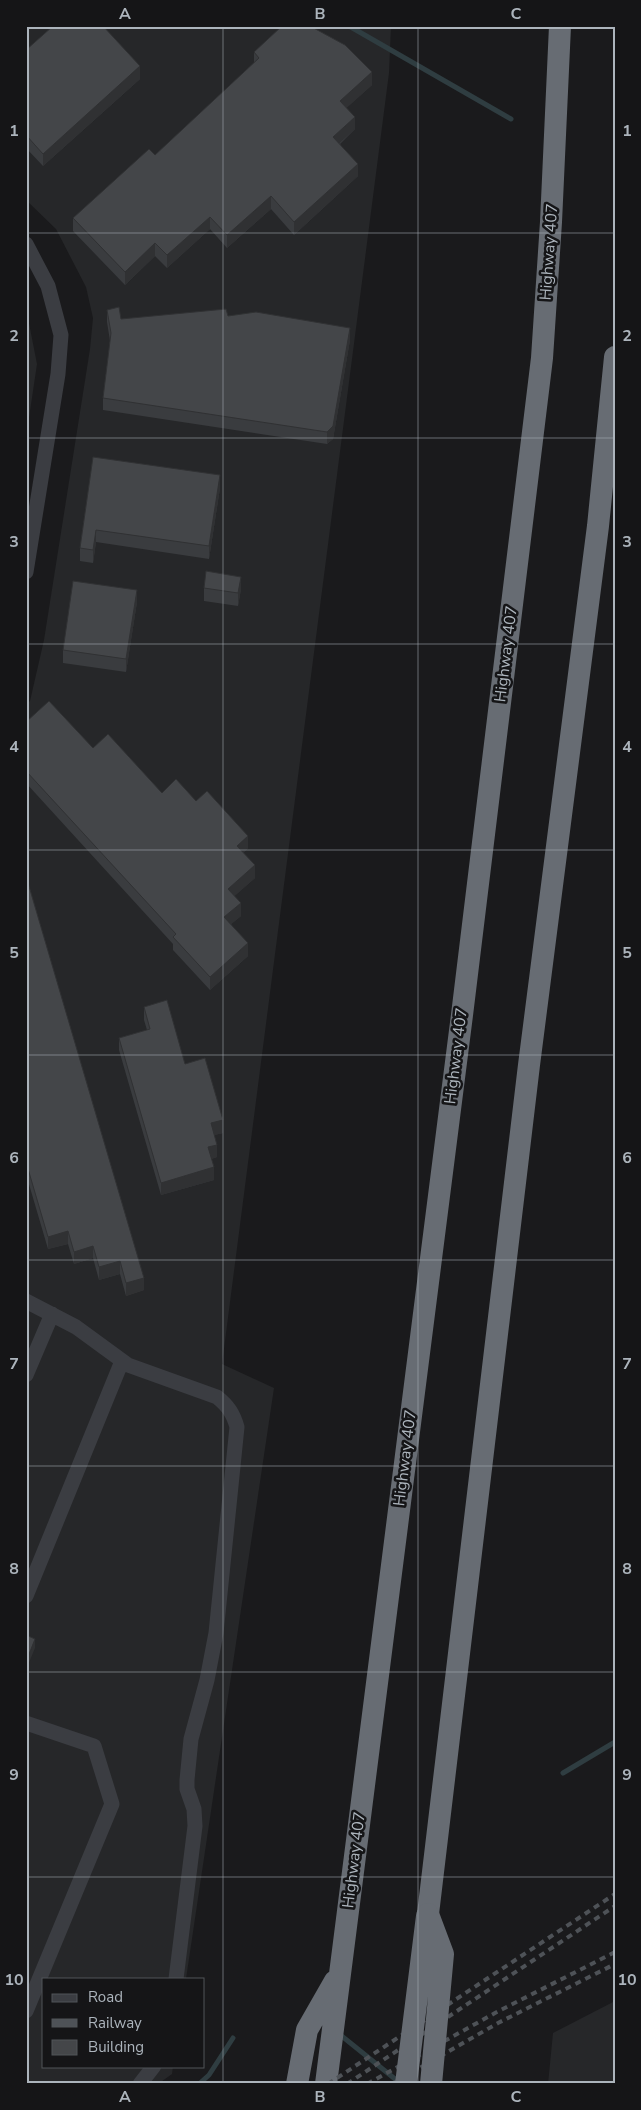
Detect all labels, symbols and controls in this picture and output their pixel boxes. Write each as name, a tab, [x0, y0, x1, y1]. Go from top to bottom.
text: A	[119, 3, 131, 25]
text: B	[314, 3, 326, 25]
text: C	[511, 3, 522, 25]
text: 1	[9, 120, 19, 142]
text: 1	[622, 120, 632, 142]
street label: Highway 407	[535, 203, 563, 301]
text: 2	[9, 325, 19, 347]
text: 2	[622, 325, 632, 347]
text: 3	[9, 531, 19, 553]
text: 3	[622, 531, 632, 553]
street label: Highway 407	[489, 604, 523, 704]
text: 4	[9, 736, 19, 758]
text: 4	[622, 736, 632, 758]
text: 5	[9, 942, 19, 964]
text: 5	[622, 942, 632, 964]
street label: Highway 407	[439, 1006, 473, 1106]
text: 6	[9, 1147, 19, 1169]
text: 6	[622, 1147, 632, 1169]
text: 7	[9, 1353, 19, 1375]
text: 7	[622, 1353, 632, 1375]
street label: Highway 407	[388, 1408, 422, 1508]
text: 8	[9, 1558, 19, 1580]
text: 8	[622, 1558, 632, 1580]
text: 9	[9, 1764, 19, 1786]
text: 9	[622, 1764, 632, 1786]
street label: Highway 407	[337, 1810, 371, 1910]
text: 10	[4, 1969, 24, 1991]
text: 10	[617, 1969, 637, 1991]
legend	[42, 1978, 205, 2068]
text: Road	[88, 1987, 123, 2007]
text: Railway	[88, 2013, 142, 2033]
text: Building	[88, 2037, 144, 2057]
text: A	[119, 2086, 131, 2108]
text: B	[314, 2086, 326, 2108]
text: C	[511, 2086, 522, 2108]

